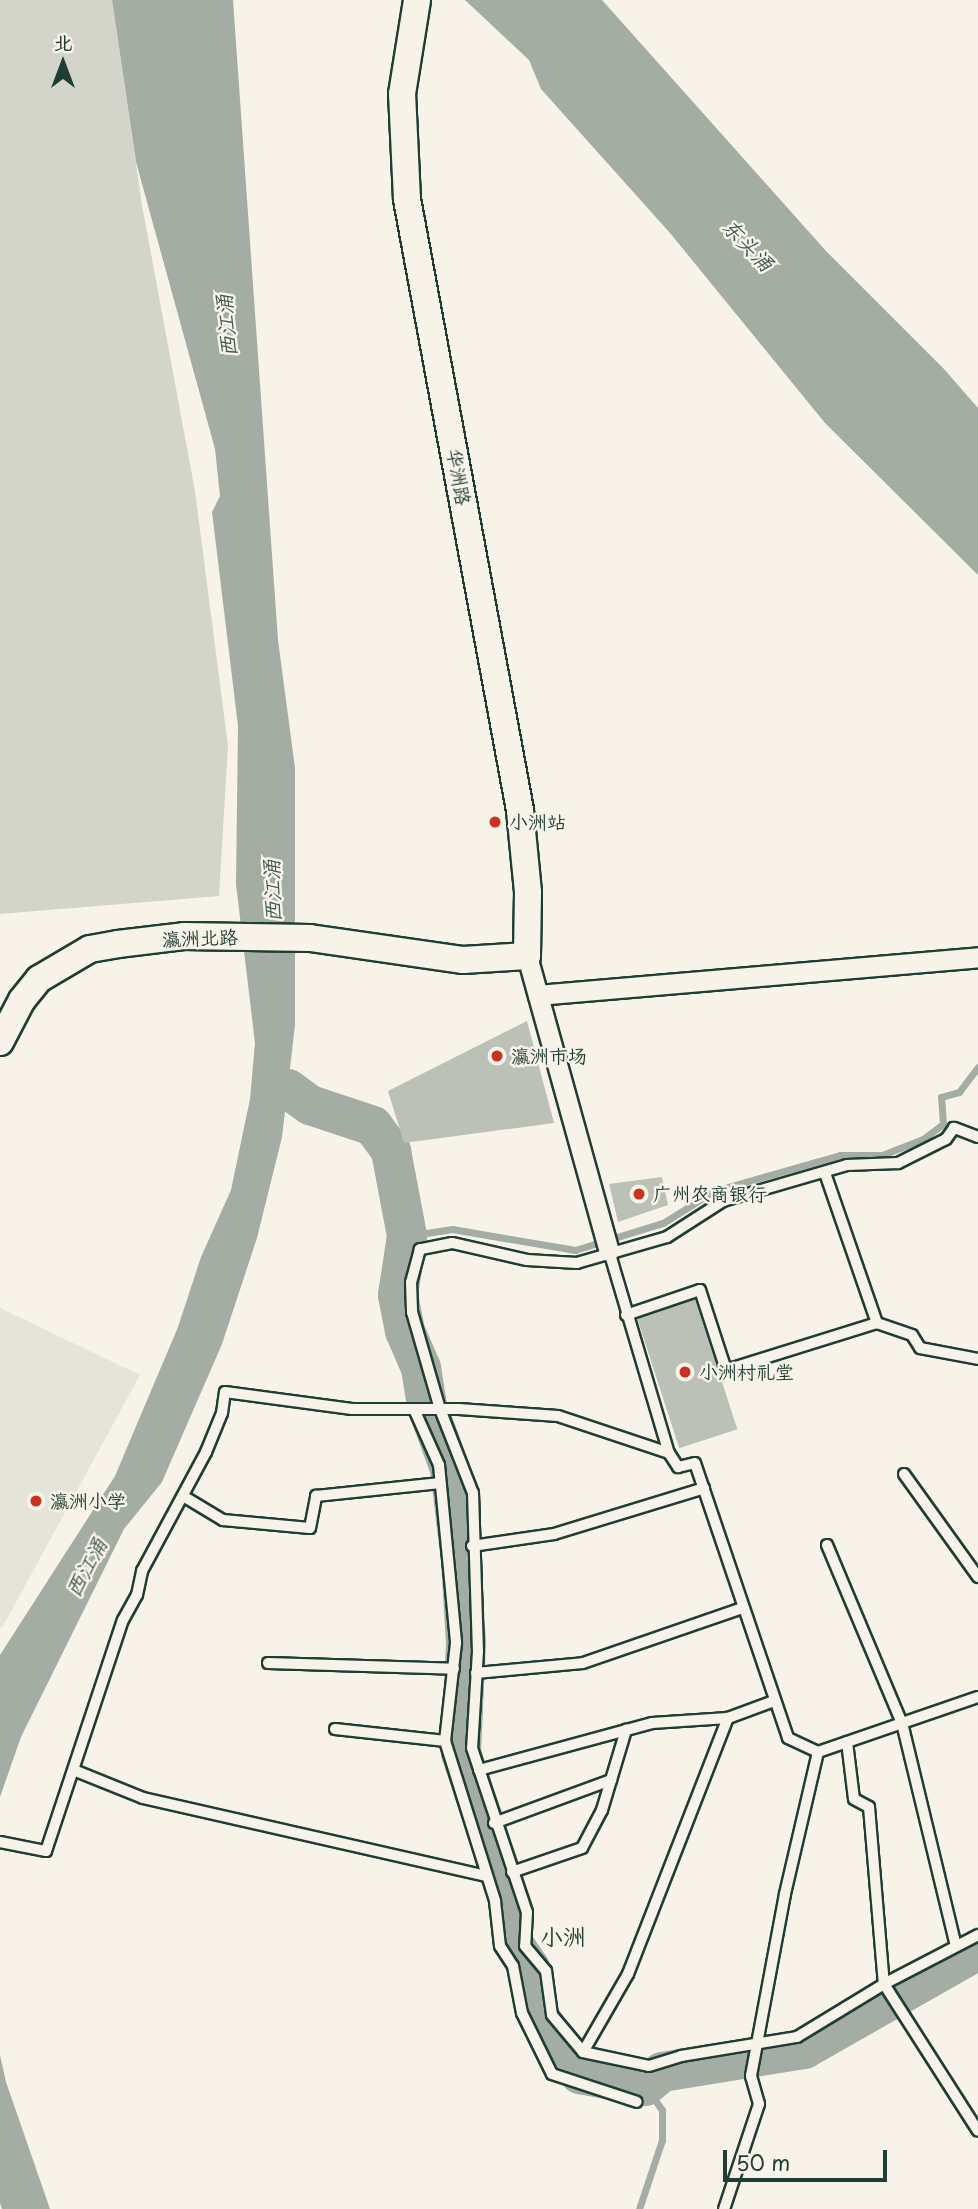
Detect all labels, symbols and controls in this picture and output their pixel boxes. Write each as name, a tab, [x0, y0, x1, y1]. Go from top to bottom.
north arrow	[28, 28, 98, 98]
text: 北	[53, 28, 73, 56]
water label: 东头涌	[718, 213, 780, 275]
water label: 西江涌	[210, 294, 240, 358]
street label: 华洲路	[443, 447, 475, 507]
place label: 小洲站	[509, 811, 566, 833]
marker: 小洲站	[487, 814, 503, 830]
water label: 西江涌	[257, 859, 285, 923]
street label: 瀛洲北路	[162, 925, 238, 951]
place label: 瀛洲市场	[511, 1045, 587, 1067]
marker: 瀛洲市场	[489, 1048, 505, 1064]
place label: 广州农商银行	[653, 1183, 767, 1205]
marker: 广州农商银行	[631, 1186, 647, 1202]
place label: 小洲村礼堂	[699, 1361, 794, 1383]
marker: 小洲村礼堂	[677, 1364, 693, 1380]
place label: 瀛洲小学	[50, 1490, 126, 1512]
marker: 瀛洲小学	[28, 1493, 44, 1509]
water label: 西江涌	[59, 1533, 111, 1601]
district label: 小洲	[540, 1922, 586, 1950]
scale bar	[726, 2136, 890, 2180]
text: 50 m	[736, 2146, 790, 2178]

